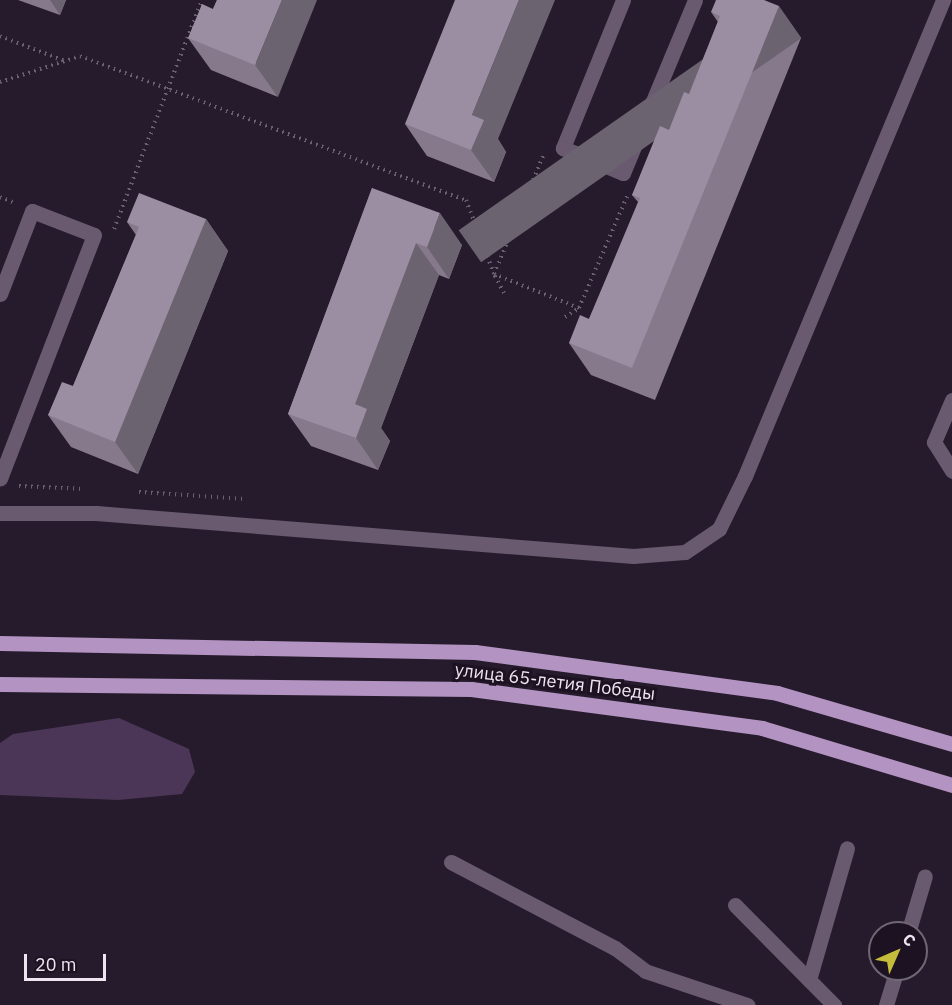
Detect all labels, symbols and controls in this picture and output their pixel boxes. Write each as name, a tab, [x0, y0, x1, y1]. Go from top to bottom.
street label: улица 65-летия Победы	[454, 659, 656, 705]
north arrow	[868, 921, 928, 981]
text: С	[899, 929, 920, 950]
scale bar	[27, 942, 110, 980]
text: 20 m	[35, 953, 77, 976]

